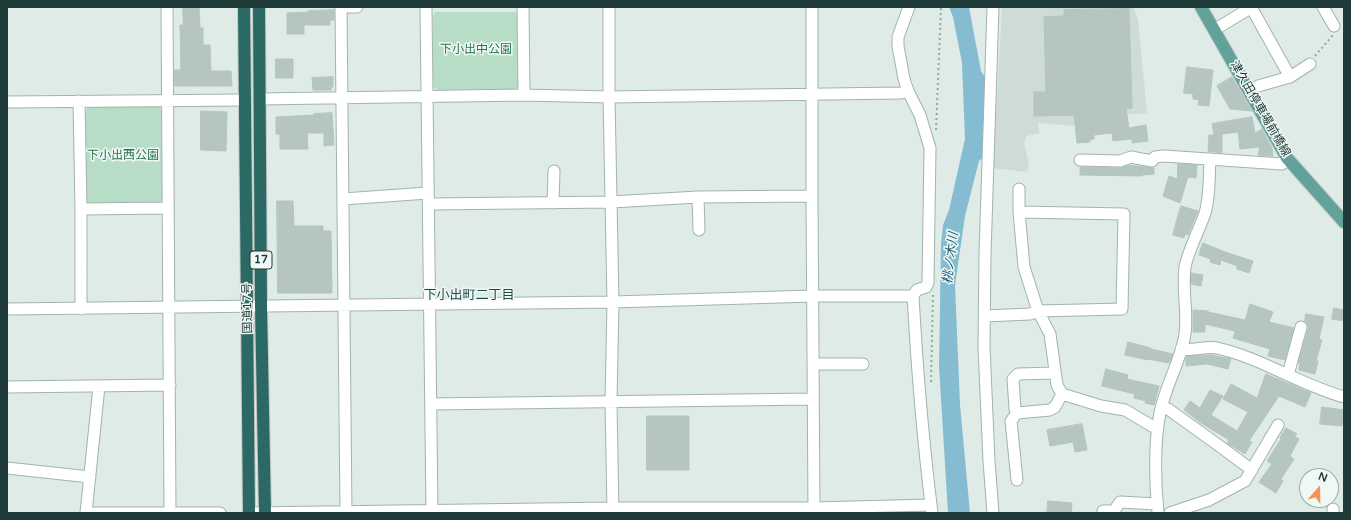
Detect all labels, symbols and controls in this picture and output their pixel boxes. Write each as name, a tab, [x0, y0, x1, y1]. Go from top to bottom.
park label: 下小出中公園	[440, 43, 512, 57]
street label: 津久田停車場前橋線	[1227, 59, 1293, 159]
park label: 下小出西公園	[87, 149, 159, 163]
water label: 桃ノ木川	[940, 231, 962, 285]
road number: 17	[250, 251, 272, 269]
street label: 国道17号	[240, 282, 256, 334]
district label: 下小出町二丁目	[424, 288, 514, 304]
north arrow	[1299, 468, 1339, 508]
text: N	[1317, 470, 1329, 485]

